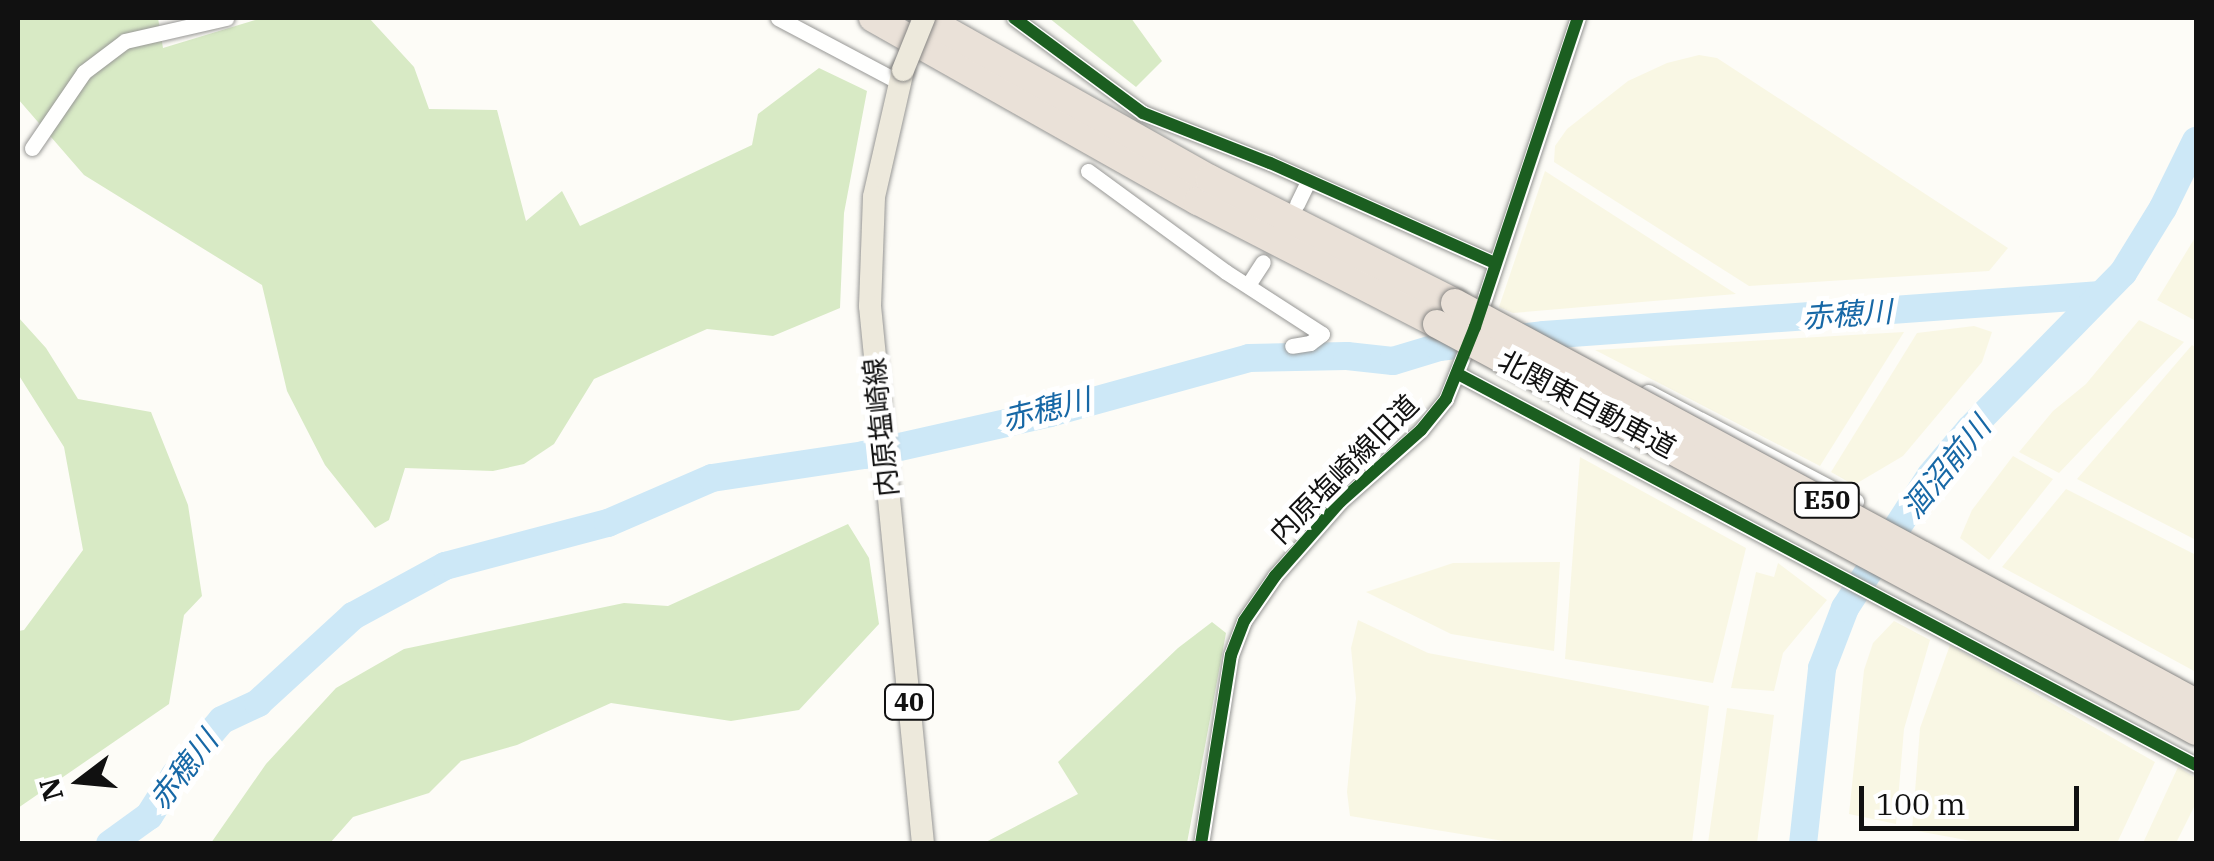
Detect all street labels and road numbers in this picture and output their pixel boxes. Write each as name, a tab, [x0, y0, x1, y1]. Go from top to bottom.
street label: 北関東自動車道	[1493, 343, 1681, 465]
street label: 内原塩崎線	[857, 356, 905, 498]
street label: 内原塩崎線旧道	[1263, 388, 1425, 550]
road number: E50	[1792, 480, 1862, 520]
road number: 40	[884, 682, 934, 722]

